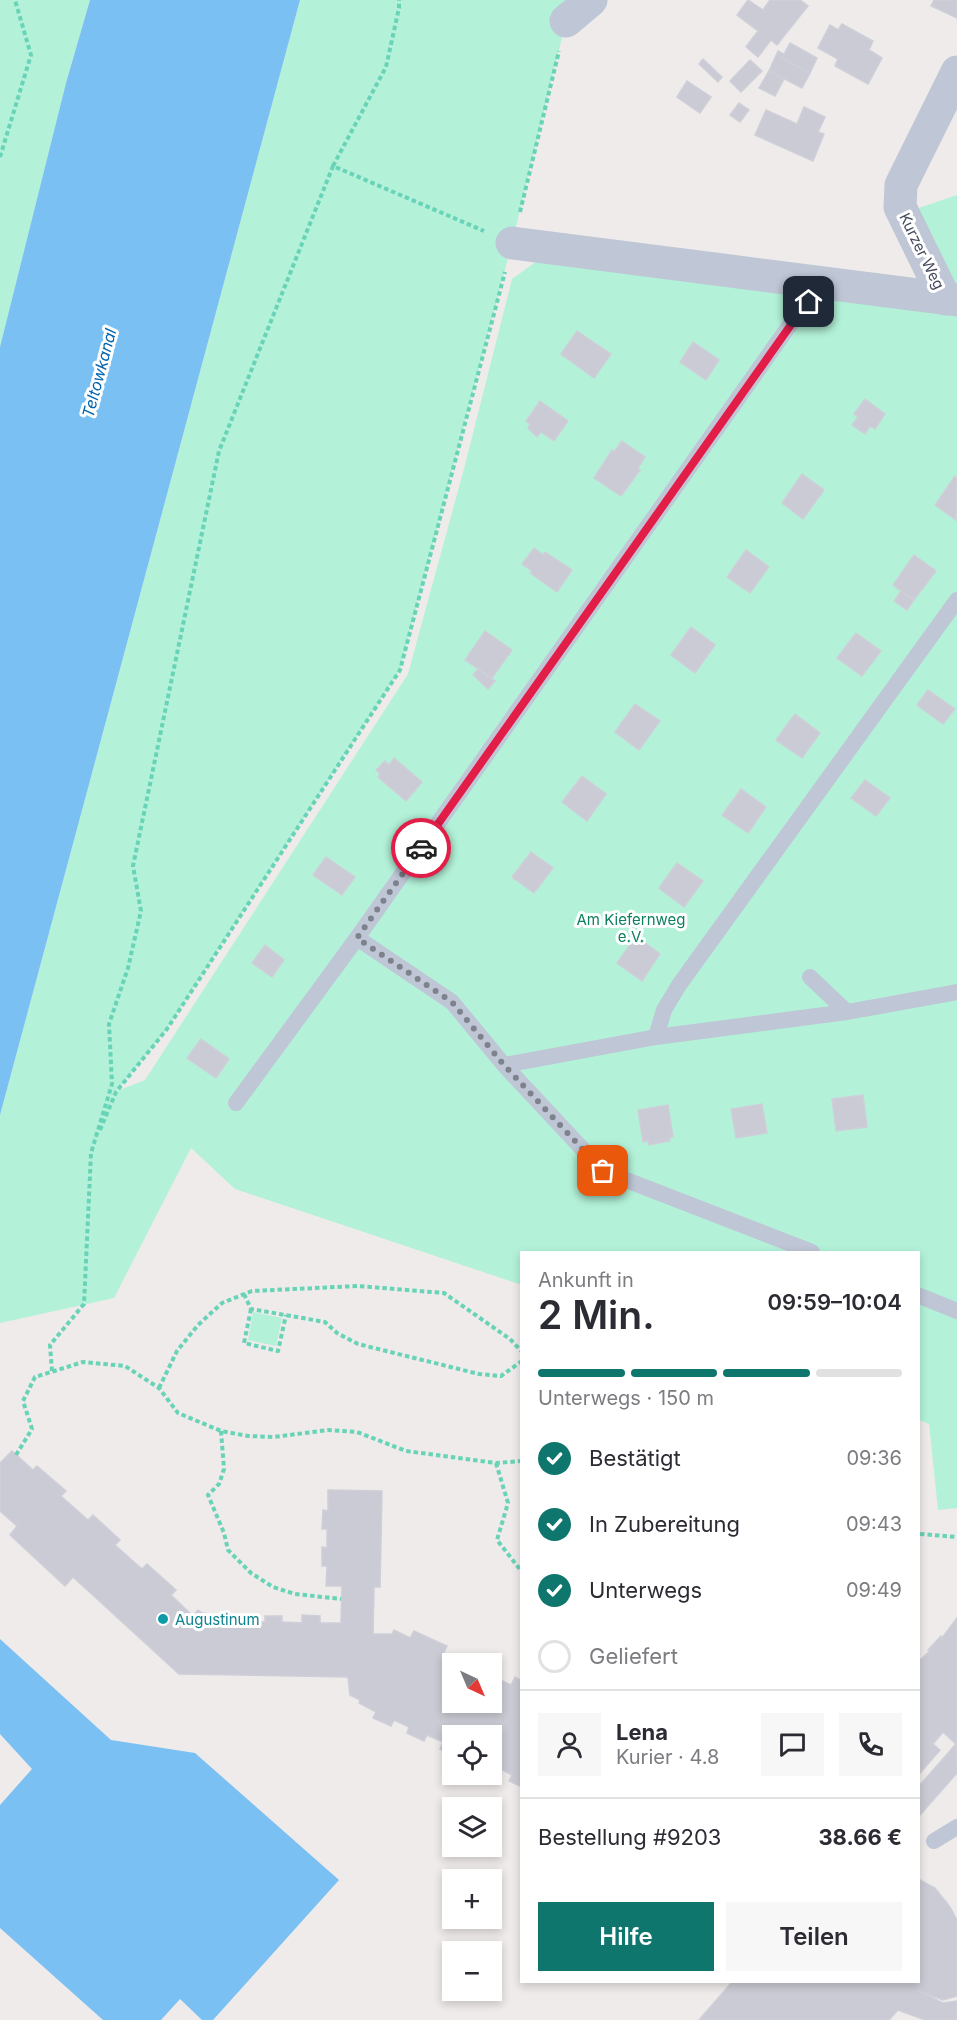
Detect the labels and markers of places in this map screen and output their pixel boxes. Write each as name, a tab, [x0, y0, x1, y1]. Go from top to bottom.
pin	[783, 276, 834, 327]
pin	[577, 1145, 628, 1196]
place label: Augustinum	[175, 1610, 260, 1629]
marker: Augustinum	[156, 1612, 170, 1626]

